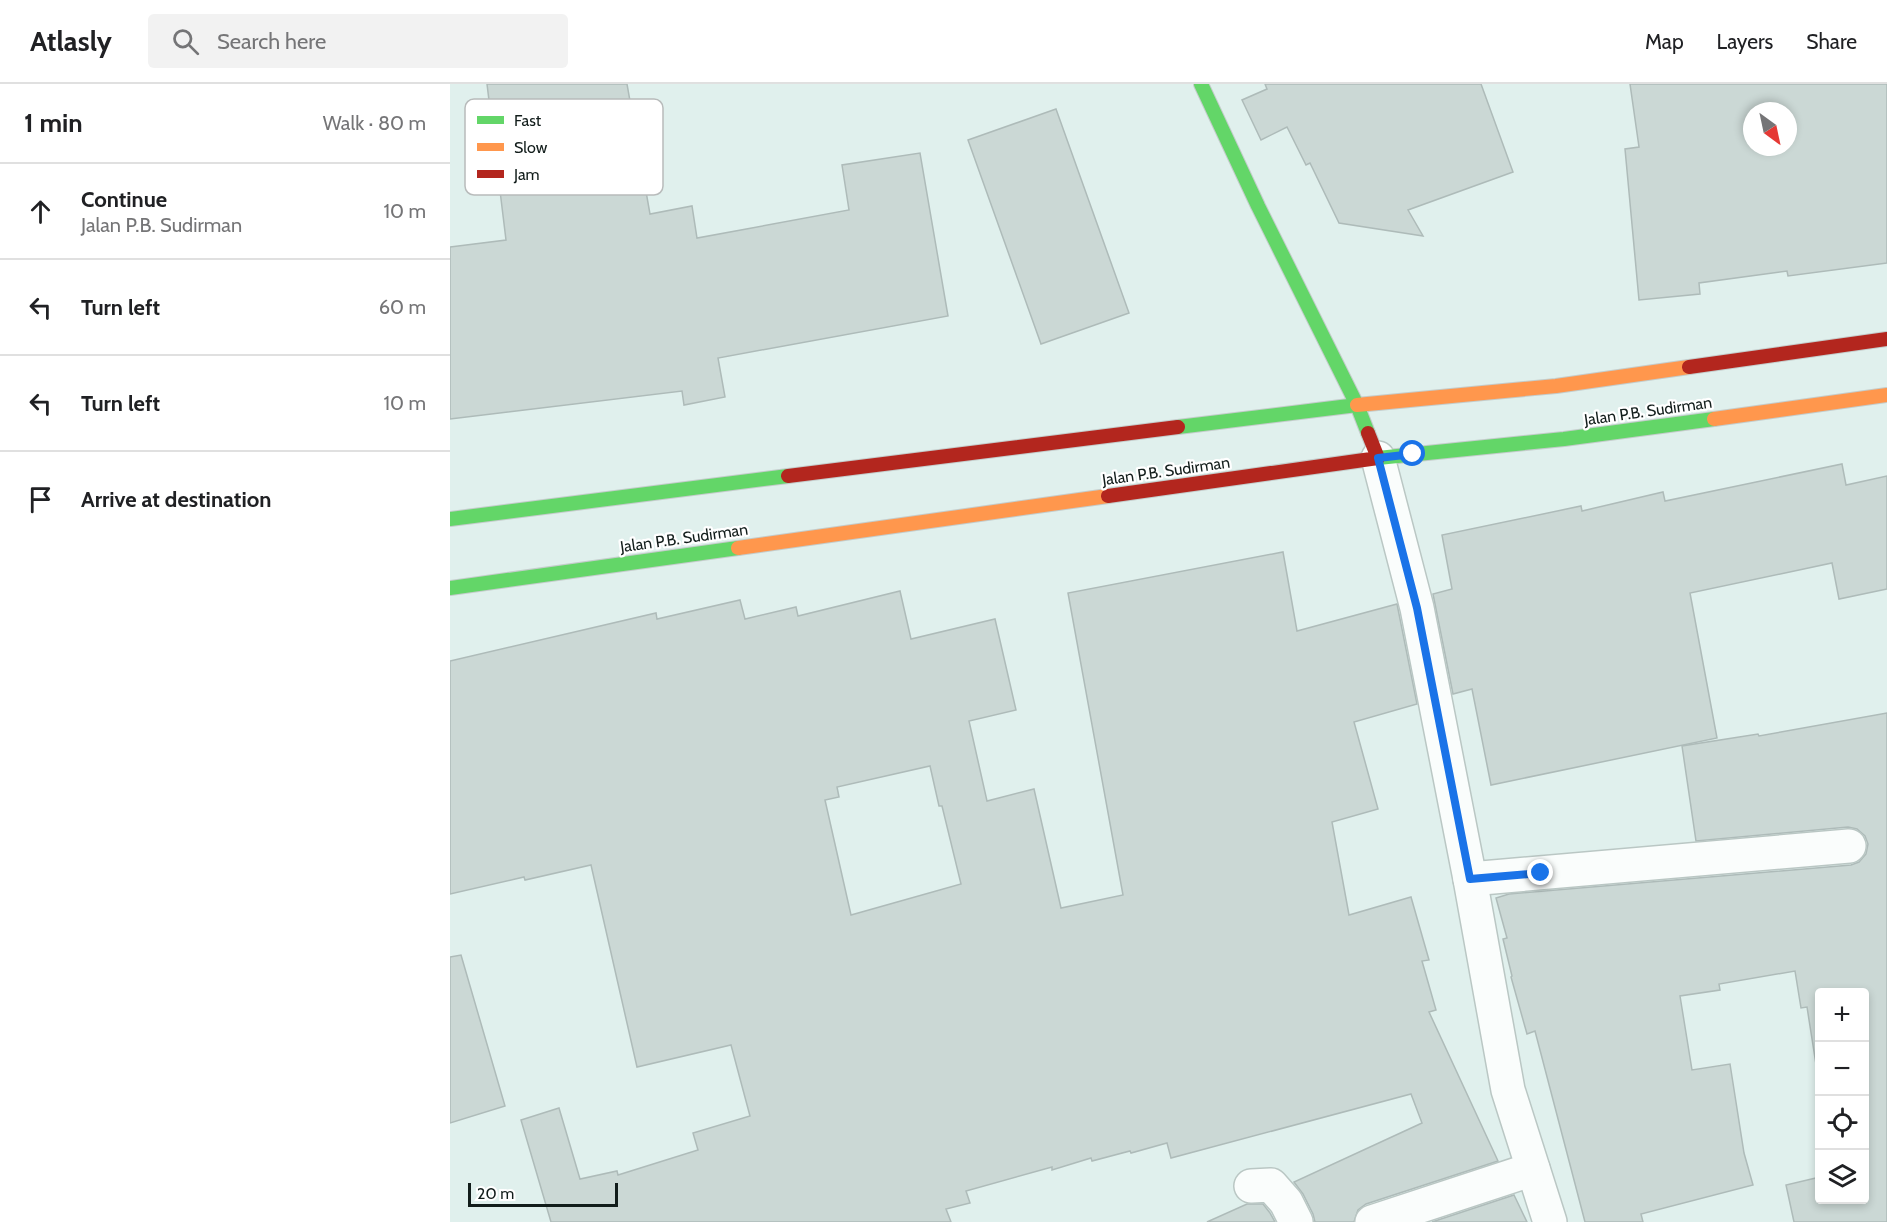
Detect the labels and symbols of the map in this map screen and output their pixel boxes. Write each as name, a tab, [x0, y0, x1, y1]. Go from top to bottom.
legend	[465, 99, 663, 195]
north arrow	[1743, 102, 1797, 156]
text: Fast	[514, 111, 542, 130]
text: Slow	[514, 138, 548, 157]
text: Jam	[513, 165, 540, 184]
street label: Jalan P.B. Sudirman	[1582, 393, 1713, 430]
route start	[1399, 440, 1425, 466]
street label: Jalan P.B. Sudirman	[1100, 453, 1231, 490]
street label: Jalan P.B. Sudirman	[618, 520, 749, 557]
route end	[1527, 859, 1553, 885]
scale bar	[468, 1180, 618, 1208]

